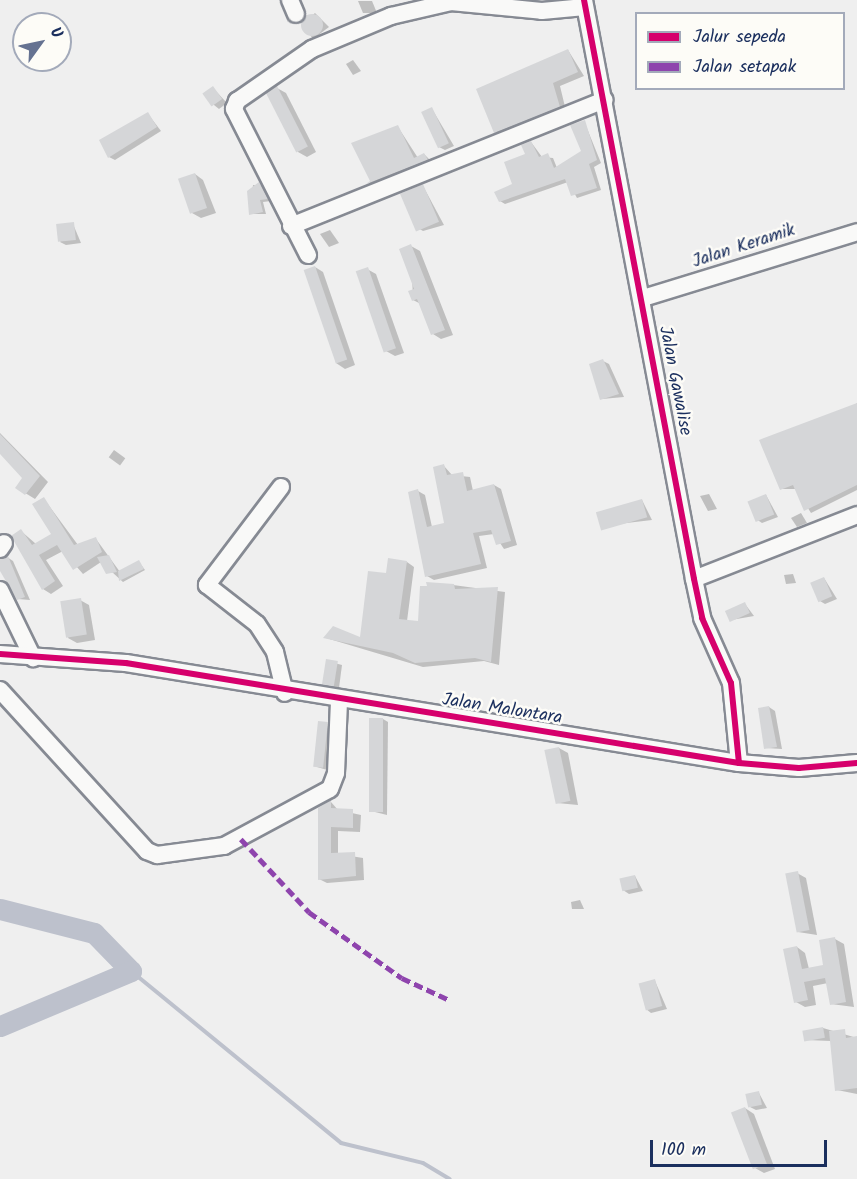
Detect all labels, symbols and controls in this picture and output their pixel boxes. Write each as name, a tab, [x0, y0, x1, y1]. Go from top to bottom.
north arrow	[12, 12, 72, 72]
legend	[635, 12, 845, 90]
text: U	[43, 22, 69, 44]
text: Jalur sepeda	[693, 23, 786, 52]
text: Jalan setapak	[693, 53, 796, 82]
street label: Jalan Keramik	[690, 220, 798, 274]
street label: Jalan Gawalise	[653, 324, 695, 438]
street label: Jalan Malontara	[440, 690, 564, 730]
scale bar	[653, 1128, 830, 1166]
text: 100 m	[661, 1136, 706, 1165]

